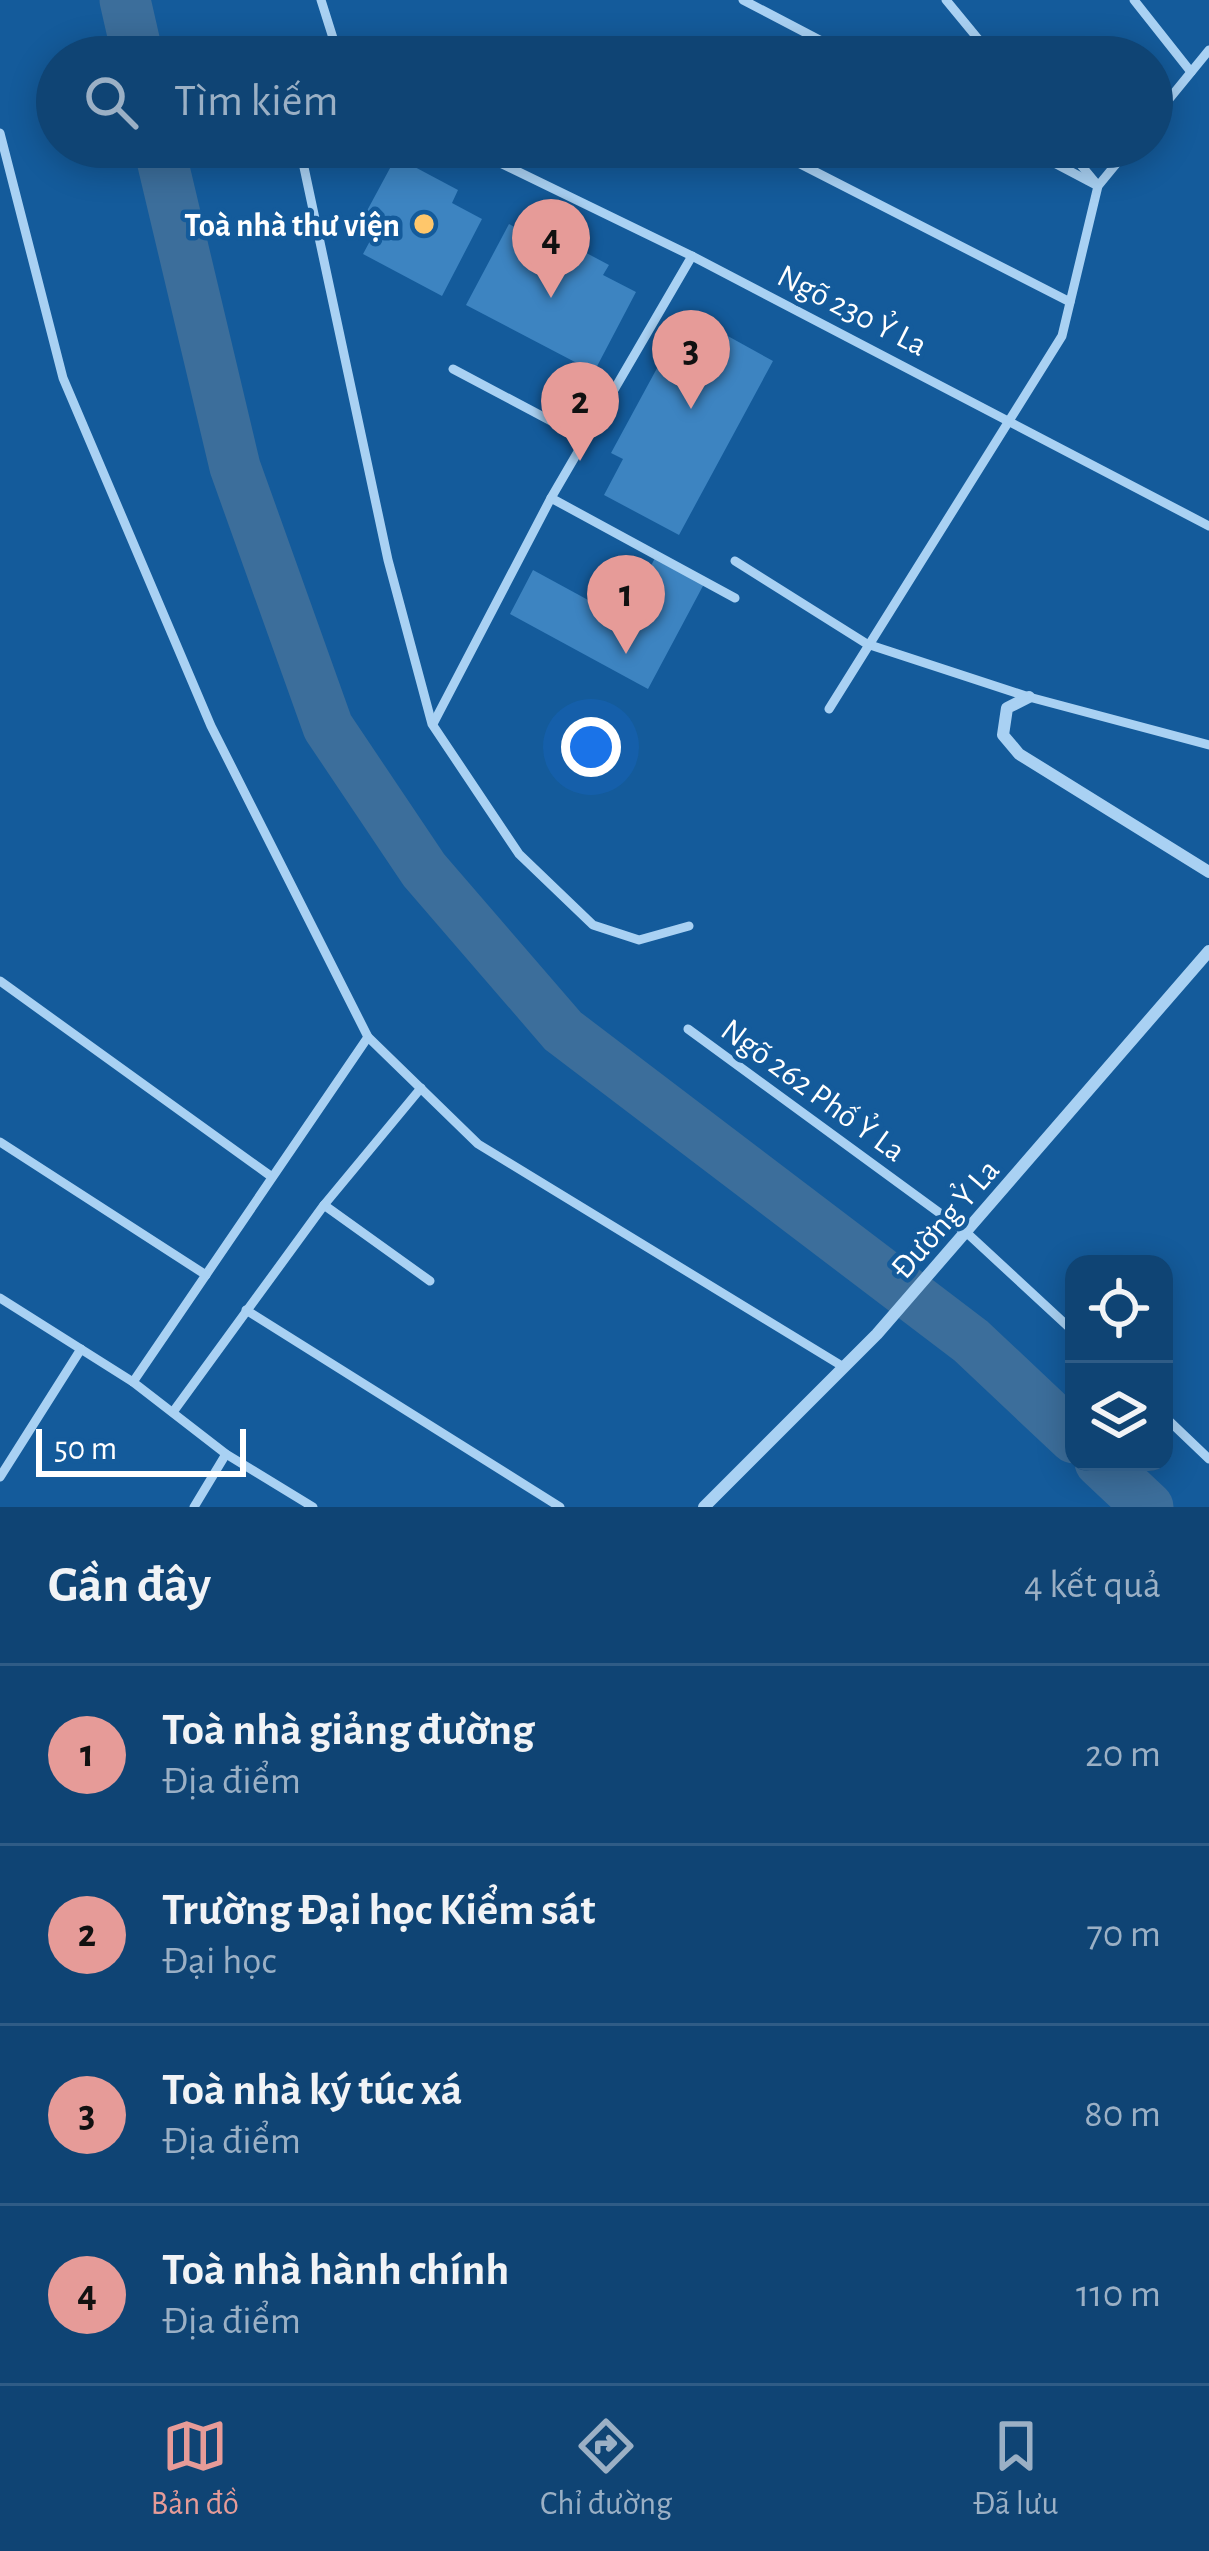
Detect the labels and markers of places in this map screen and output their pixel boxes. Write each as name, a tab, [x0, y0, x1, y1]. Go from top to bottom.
pin: 4	[512, 199, 590, 298]
place label: Toà nhà thư viện	[184, 210, 400, 243]
marker: Toà nhà thư viện	[411, 211, 437, 237]
pin: 3	[652, 310, 730, 409]
pin: 2	[541, 362, 619, 461]
pin: 1	[587, 555, 665, 654]

